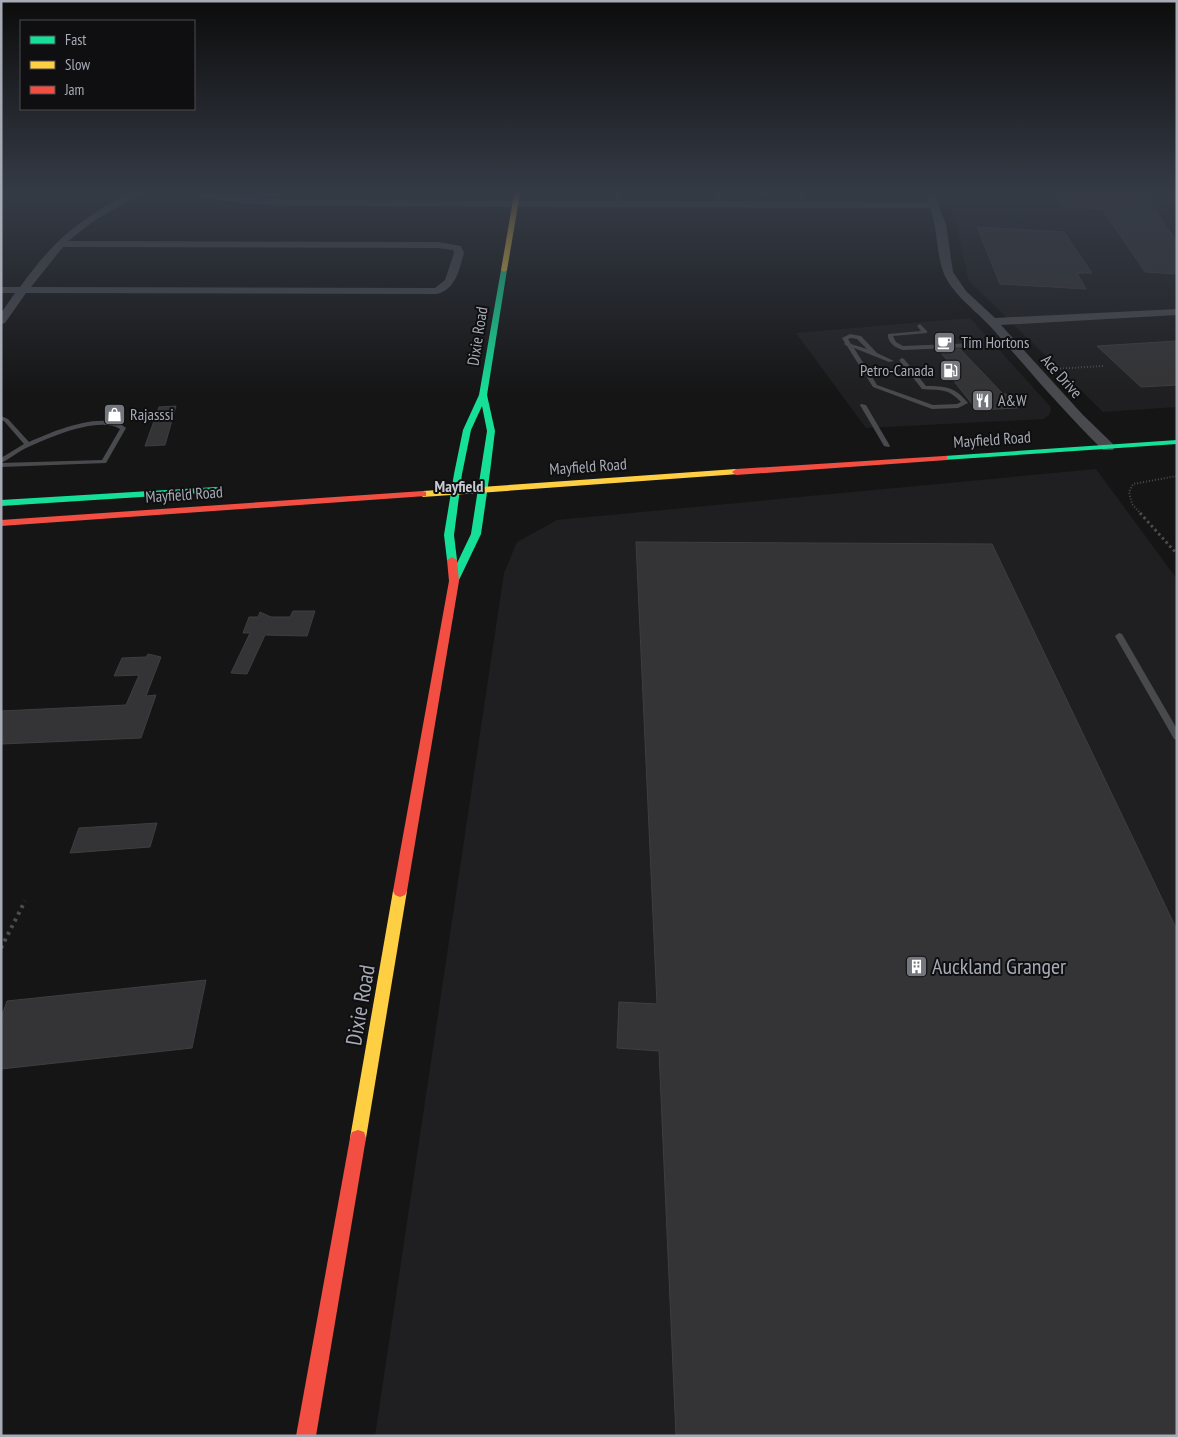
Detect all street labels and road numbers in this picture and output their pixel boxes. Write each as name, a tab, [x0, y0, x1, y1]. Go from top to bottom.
street label: Dixie Road	[462, 305, 492, 367]
street label: Ace Drive	[1037, 350, 1087, 402]
street label: Mayfield Road	[953, 426, 1031, 452]
street label: Mayfield Road	[549, 453, 627, 479]
street label: Mayfield Road	[145, 481, 223, 507]
street label: Dixie Road	[339, 962, 381, 1048]

